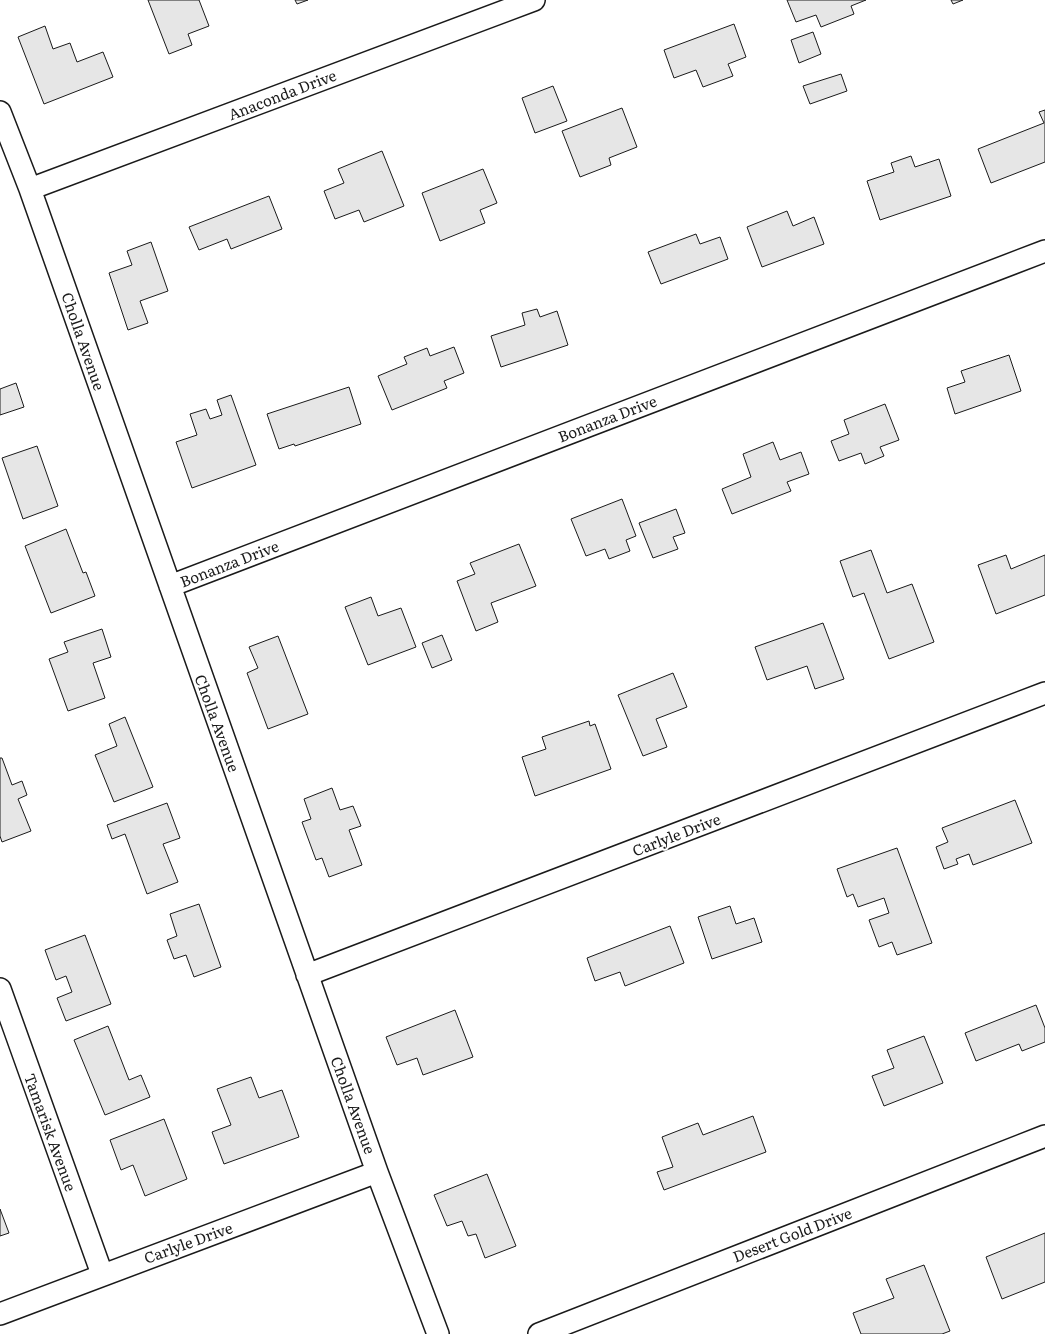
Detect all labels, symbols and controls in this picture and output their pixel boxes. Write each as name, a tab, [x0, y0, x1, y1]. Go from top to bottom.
street label: Anaconda Drive	[225, 63, 340, 125]
street label: Cholla Avenue	[56, 289, 112, 393]
street label: Bonanza Drive	[554, 389, 660, 447]
street label: Bonanza Drive	[176, 534, 282, 592]
street label: Cholla Avenue	[190, 671, 246, 775]
street label: Carlyle Drive	[629, 807, 724, 861]
street label: Cholla Avenue	[326, 1053, 382, 1157]
street label: Tamarisk Avenue	[19, 1070, 83, 1194]
street label: Desert Gold Drive	[729, 1201, 855, 1267]
street label: Carlyle Drive	[140, 1215, 236, 1269]

